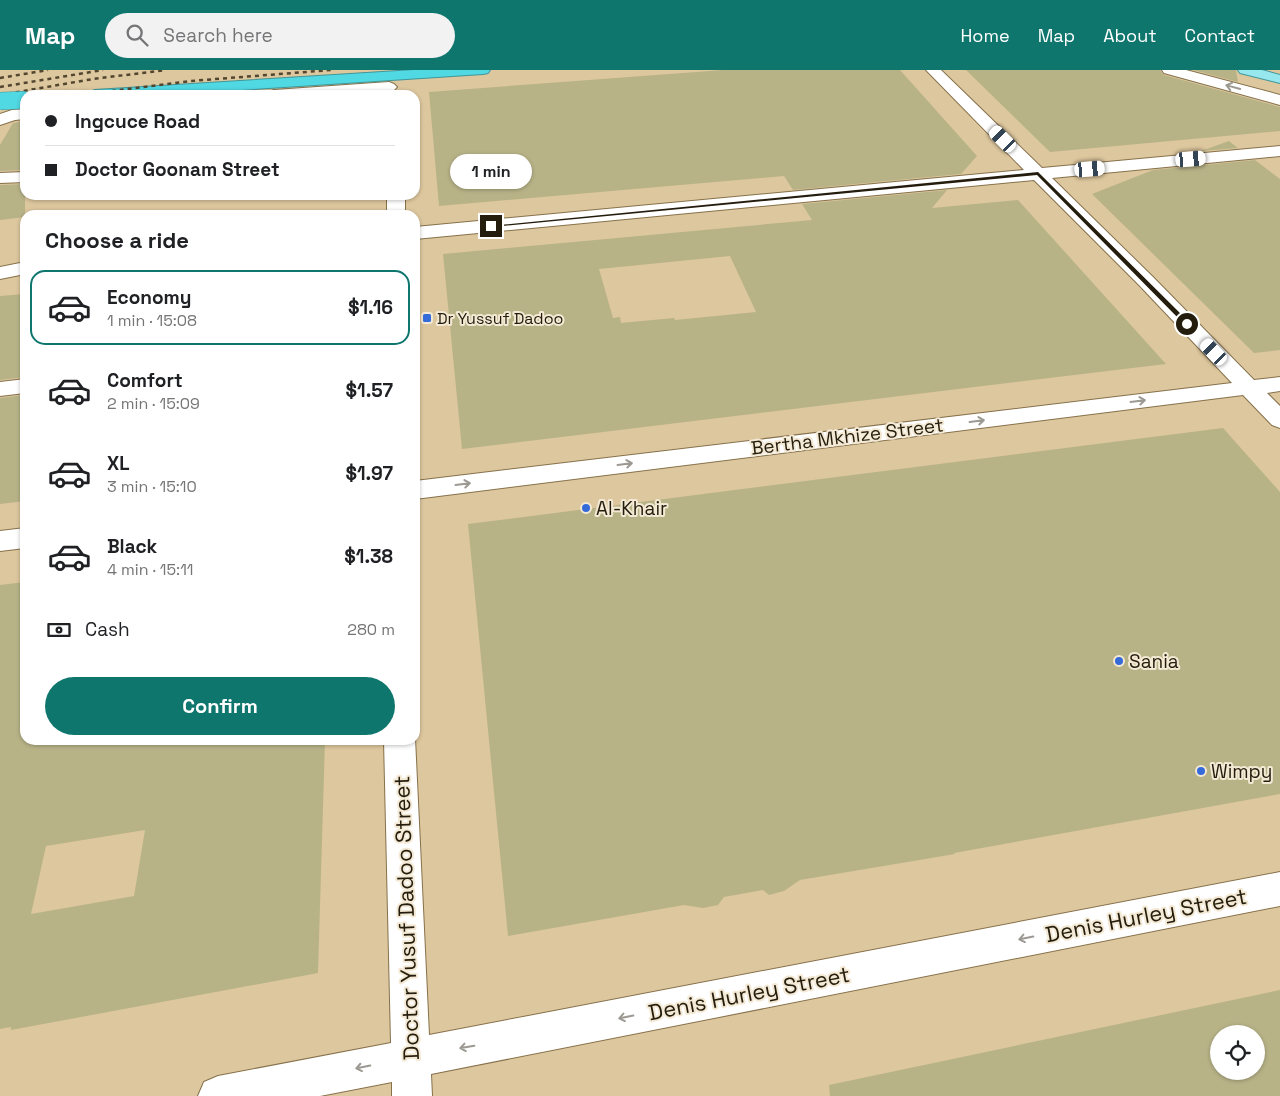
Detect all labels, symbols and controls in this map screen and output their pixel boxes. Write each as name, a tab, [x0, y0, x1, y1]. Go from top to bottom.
search box	[105, 13, 455, 58]
text: Map	[25, 20, 75, 51]
icon: search	[123, 21, 151, 49]
text: Search here	[163, 23, 273, 48]
text: Home	[961, 24, 1010, 47]
text: Map	[1038, 24, 1075, 47]
text: About	[1103, 24, 1157, 47]
text: Contact	[1185, 24, 1255, 47]
one-way arrow	[1225, 82, 1241, 92]
text: Ingcuce Road	[75, 109, 200, 134]
car	[987, 123, 1018, 155]
car	[1175, 150, 1206, 168]
callout: 1 min	[450, 154, 532, 188]
text: Doctor Goonam Street	[75, 157, 280, 182]
car	[1074, 160, 1105, 178]
text: 1 min	[471, 161, 511, 182]
route end	[480, 215, 502, 237]
text: Choose a ride	[45, 226, 189, 254]
icon: car	[47, 285, 92, 330]
text: Economy	[107, 285, 191, 310]
text: $1.16	[348, 295, 393, 320]
place label: Dr Yussuf Dadoo	[437, 308, 563, 329]
text: 1 min · 15:08	[107, 310, 197, 331]
marker: Dr Yussuf Dadoo	[421, 312, 433, 324]
route start	[1176, 313, 1198, 335]
car	[1198, 336, 1229, 368]
icon: car	[47, 368, 92, 413]
text: Comfort	[107, 368, 183, 393]
text: $1.57	[346, 378, 393, 403]
text: 2 min · 15:09	[107, 393, 200, 414]
one-way arrow	[1130, 396, 1146, 406]
street label: Bertha Mkhize Street	[749, 412, 945, 461]
one-way arrow	[969, 416, 985, 426]
icon: car	[47, 451, 92, 496]
text: XL	[107, 451, 130, 476]
one-way arrow	[616, 459, 632, 469]
text: $1.97	[345, 461, 393, 486]
text: 3 min · 15:10	[107, 476, 197, 497]
one-way arrow	[455, 479, 471, 489]
place label: Al-Khair	[596, 496, 667, 521]
marker: Al-Khair	[580, 502, 592, 514]
icon: car	[47, 534, 92, 579]
text: Black	[107, 534, 157, 559]
text: $1.38	[344, 544, 393, 569]
text: 4 min · 15:11	[107, 559, 194, 580]
icon: cash	[45, 616, 73, 644]
text: Cash	[85, 617, 130, 642]
text: 280 m	[347, 619, 395, 640]
place label: Sania	[1129, 649, 1179, 674]
marker: Sania	[1113, 655, 1125, 667]
button: Confirm	[45, 677, 395, 735]
place label: Wimpy	[1211, 759, 1272, 784]
marker: Wimpy	[1195, 765, 1207, 777]
street label: Doctor Yusuf Dadoo Street	[387, 775, 425, 1061]
street label: Denis Hurley Street	[1043, 882, 1249, 948]
one-way arrow	[1018, 934, 1034, 944]
street label: Denis Hurley Street	[646, 960, 852, 1026]
one-way arrow	[619, 1012, 635, 1022]
map controls	[1210, 1025, 1265, 1080]
button: locate	[1210, 1025, 1265, 1080]
one-way arrow	[459, 1043, 475, 1053]
one-way arrow	[355, 1063, 371, 1072]

